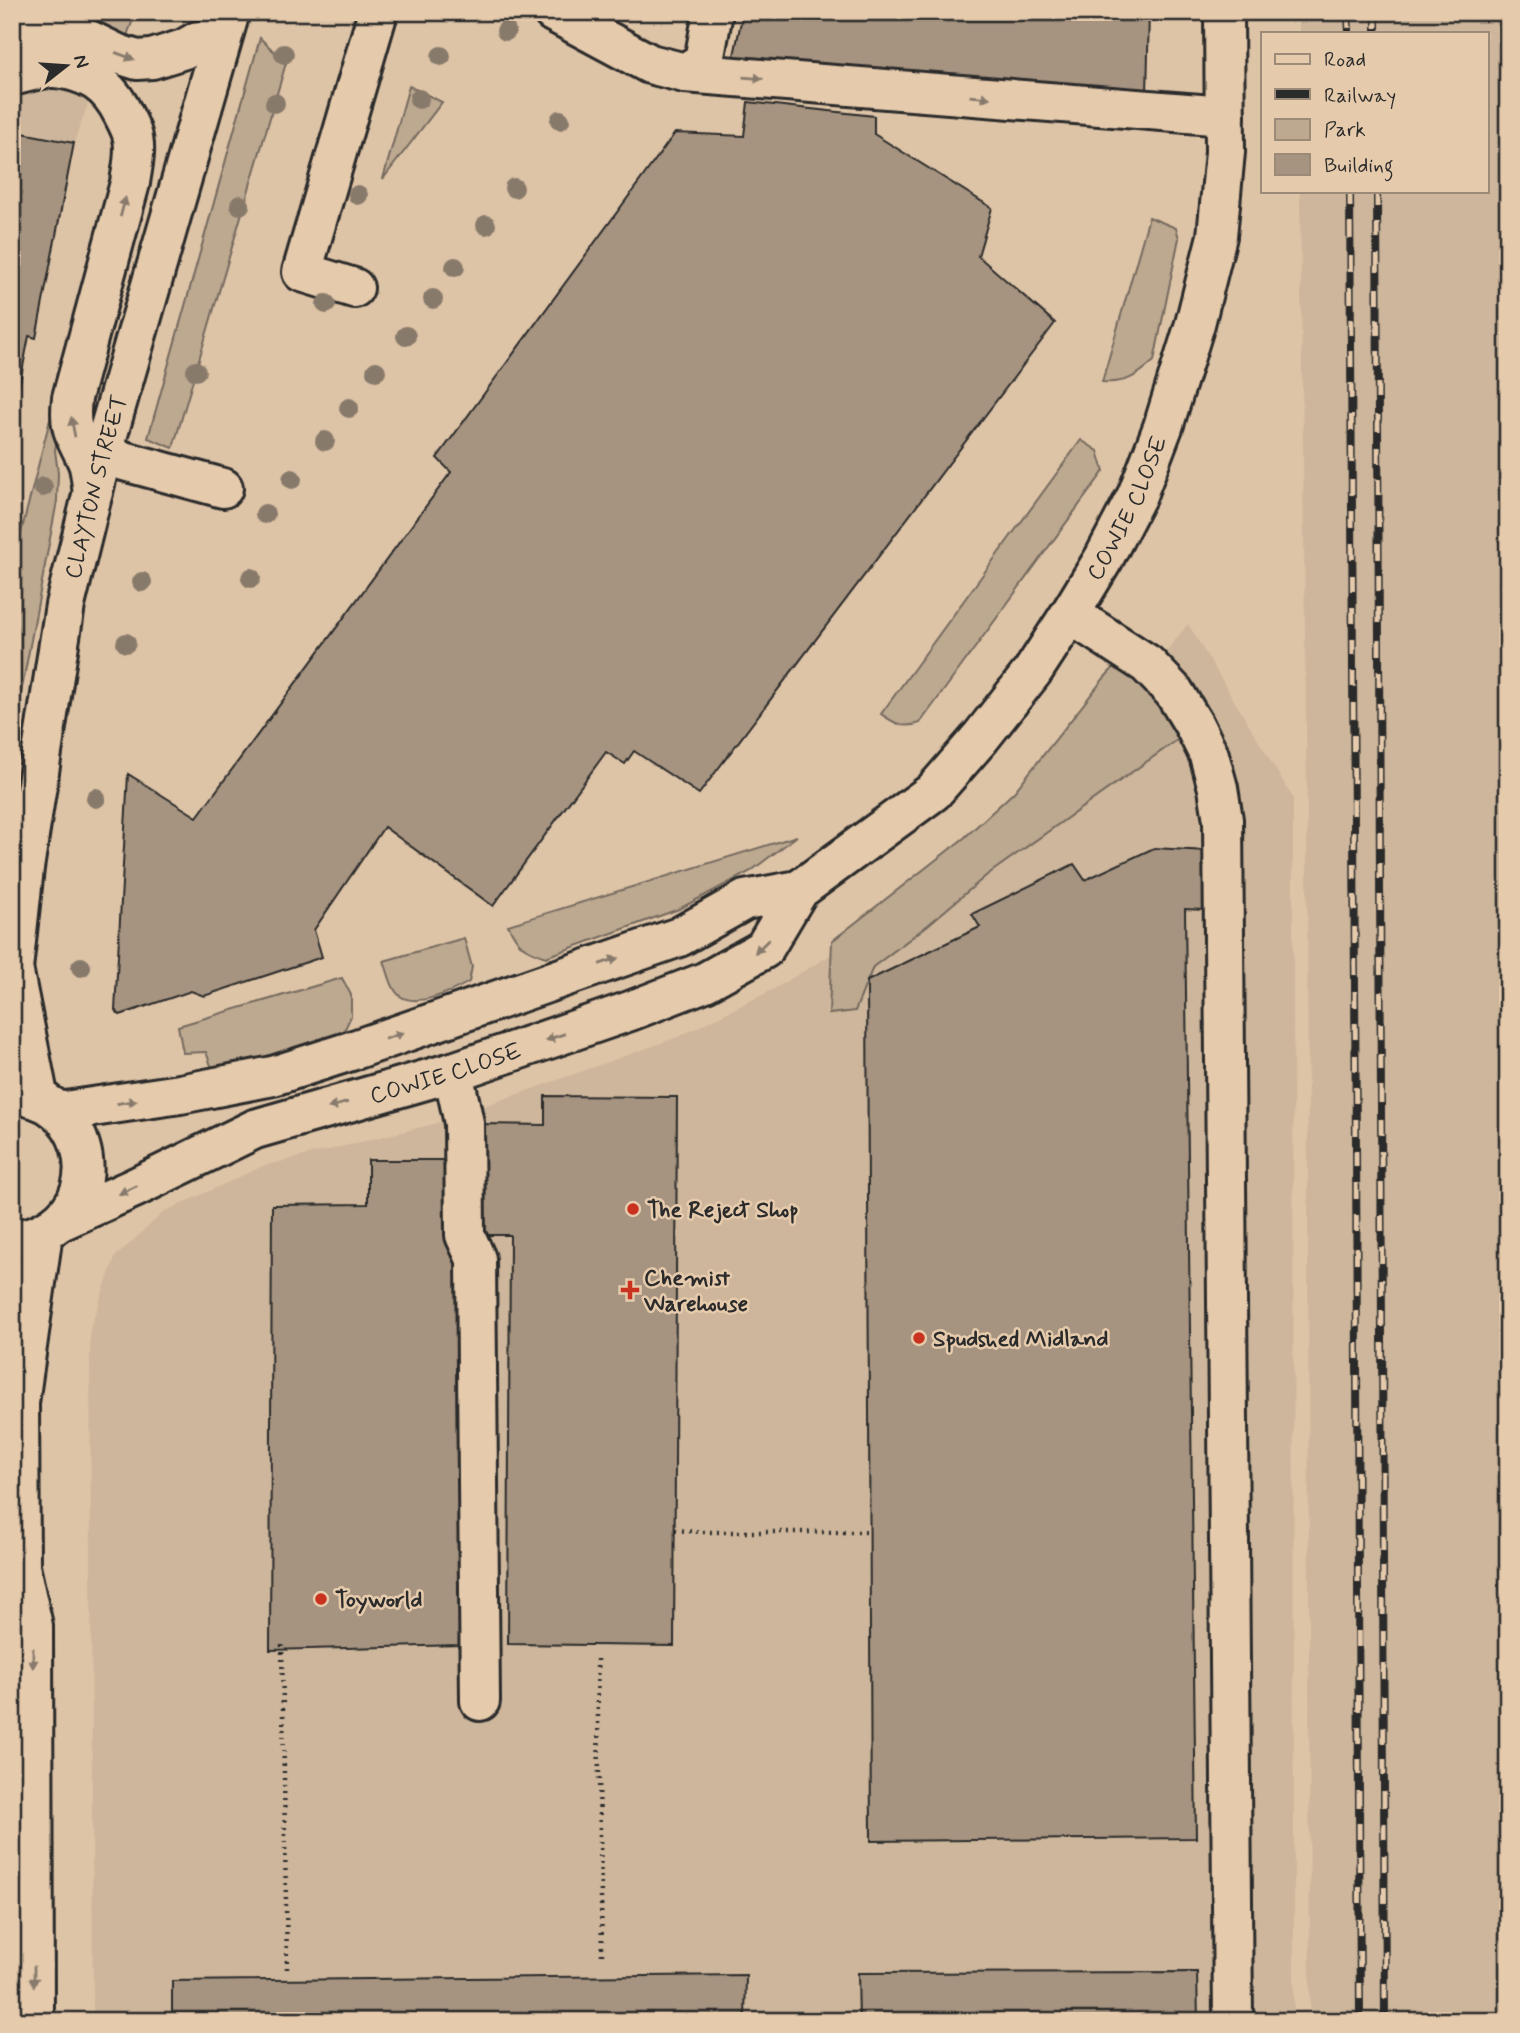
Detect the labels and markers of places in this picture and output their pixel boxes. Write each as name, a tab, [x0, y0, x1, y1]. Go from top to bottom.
place label: The Reject Shop	[647, 1196, 798, 1226]
marker: The Reject Shop	[625, 1201, 641, 1217]
place label: Chemist Warehouse	[643, 1264, 748, 1320]
marker: Chemist Warehouse	[622, 1282, 638, 1298]
place label: Spudshed Midland	[933, 1325, 1109, 1355]
marker: Spudshed Midland	[911, 1330, 927, 1346]
place label: Toyworld	[335, 1586, 422, 1616]
marker: Toyworld	[313, 1591, 329, 1607]

